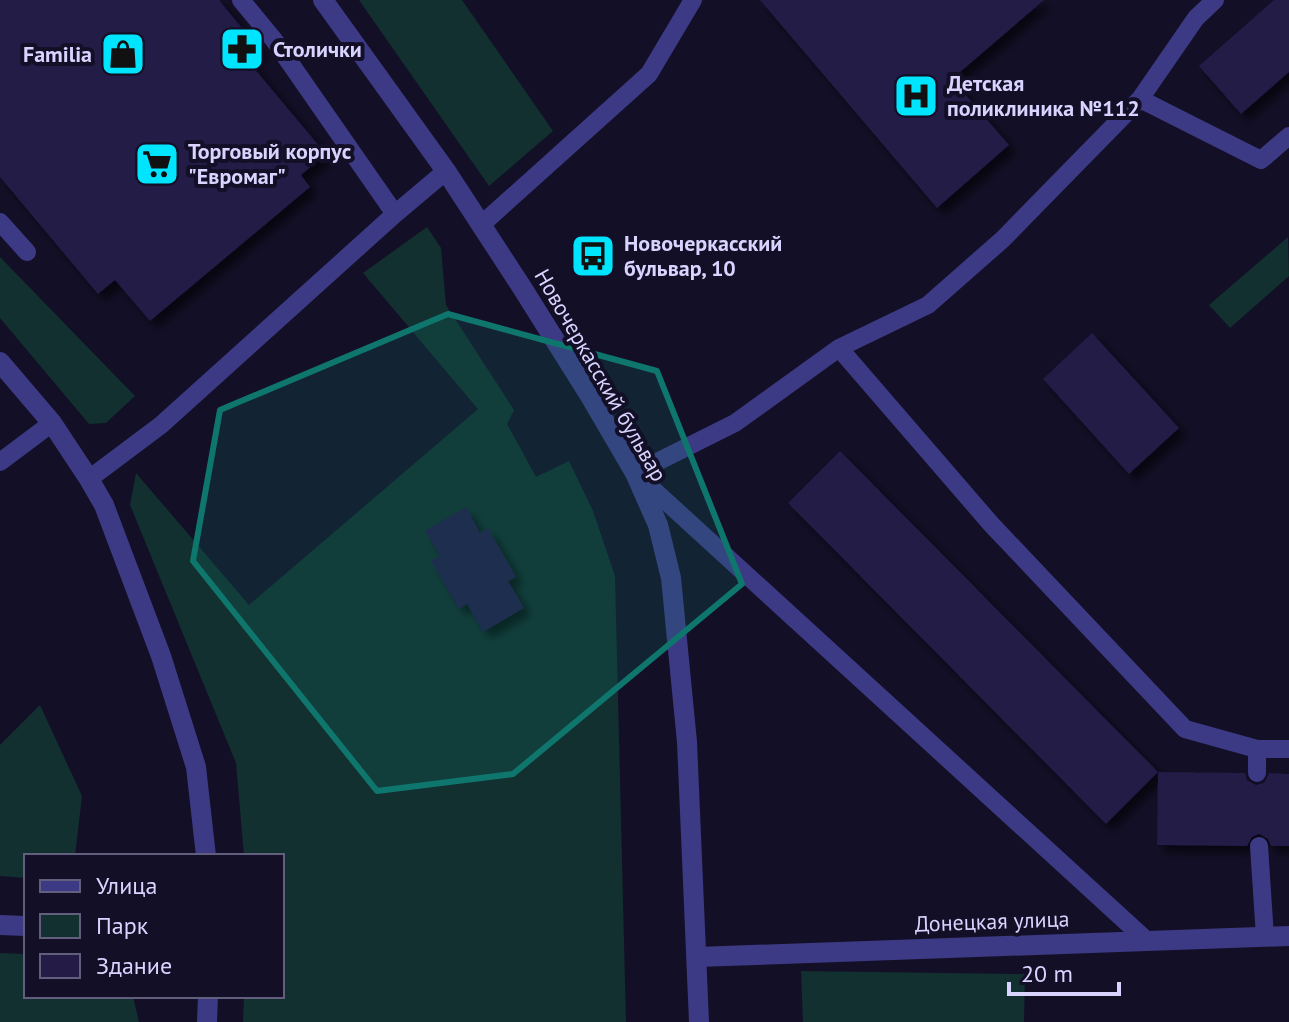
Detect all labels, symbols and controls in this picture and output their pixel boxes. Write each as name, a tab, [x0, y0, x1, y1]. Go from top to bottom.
pharmacy icon: Столички	[218, 25, 266, 73]
shop icon: Familia	[99, 30, 147, 78]
place label: Столички	[273, 35, 362, 63]
place label: Familia	[23, 40, 92, 68]
place label: Детская поликлиника №112	[947, 69, 1140, 122]
hospital icon: Детская поликлиника №112	[892, 72, 940, 120]
place label: Торговый корпус "Евромаг"	[188, 137, 352, 190]
supermarket icon: Торговый корпус "Евромаг"	[133, 140, 181, 188]
place label: Новочеркасский бульвар, 10	[624, 229, 782, 282]
bus stop icon: Новочеркасский бульвар, 10	[569, 232, 617, 280]
street label: Новочеркасский бульвар	[529, 264, 673, 486]
legend	[24, 854, 284, 998]
text: Улица	[96, 870, 157, 901]
street label: Донецкая улица	[914, 904, 1070, 938]
text: Парк	[96, 910, 149, 941]
scale bar	[1009, 946, 1119, 996]
text: Здание	[96, 950, 172, 981]
text: 20 m	[1021, 958, 1073, 989]

